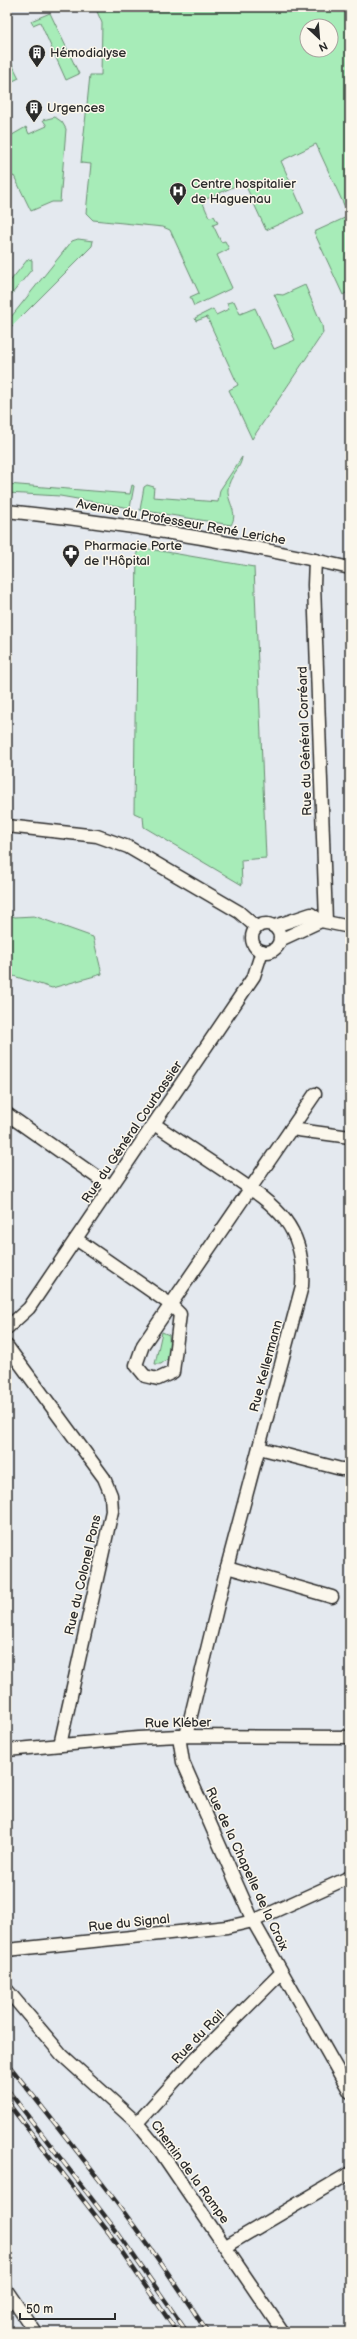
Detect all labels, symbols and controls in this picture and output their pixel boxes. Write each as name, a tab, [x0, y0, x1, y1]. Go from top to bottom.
north arrow	[299, 18, 339, 58]
text: N	[317, 39, 330, 54]
building icon: Hémodialyse	[27, 43, 47, 68]
place label: Hémodialyse	[50, 45, 126, 61]
building icon: Urgences	[24, 98, 44, 123]
place label: Urgences	[47, 100, 105, 116]
place label: Centre hospitalier de Haguenau	[191, 176, 296, 207]
hospital icon: Centre hospitalier de Haguenau	[168, 181, 188, 206]
street label: Avenue du Professeur René Leriche	[75, 496, 287, 548]
place label: Pharmacie Porte de l'Hôpital	[84, 538, 182, 569]
pharmacy icon: Pharmacie Porte de l'Hôpital	[61, 543, 81, 568]
street label: Rue du Général Corréard	[294, 666, 316, 816]
street label: Rue du Général Courbassier	[78, 1058, 186, 1206]
street label: Rue Kellermann	[246, 1318, 286, 1414]
street label: Rue du Colonel Pons	[61, 1513, 105, 1637]
street label: Rue Kléber	[145, 1714, 212, 1732]
street label: Rue de la Chapelle de la Croix	[202, 1785, 292, 1953]
street label: Rue du Signal	[88, 1911, 171, 1935]
street label: Rue du Rail	[168, 2007, 228, 2067]
street label: Chemin de la Rampe	[147, 2117, 233, 2227]
scale bar	[20, 2295, 115, 2321]
text: 50 m	[26, 2302, 53, 2317]

